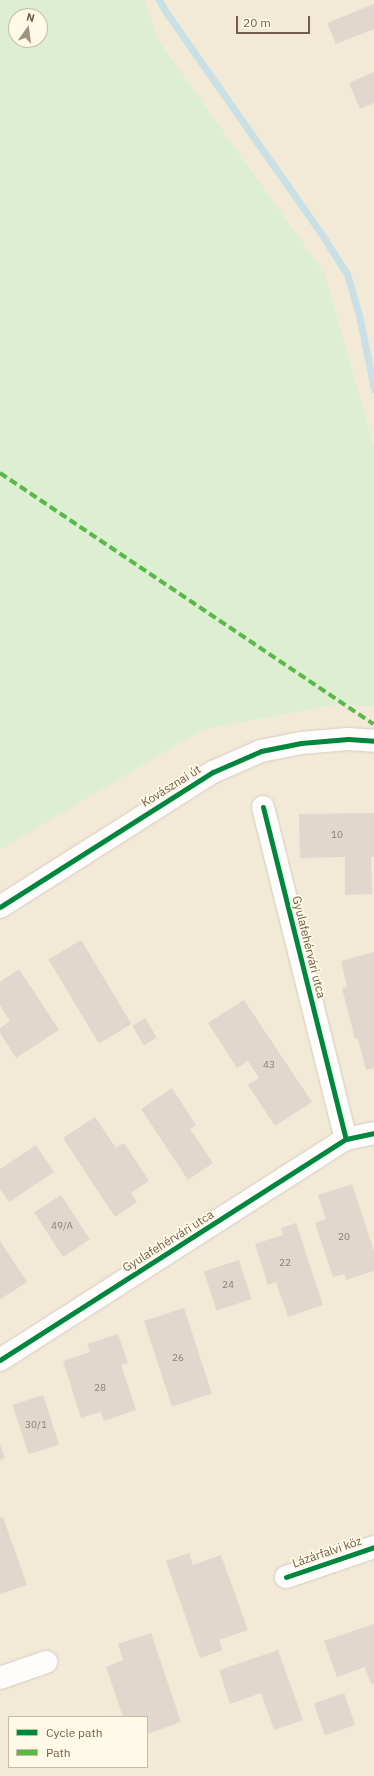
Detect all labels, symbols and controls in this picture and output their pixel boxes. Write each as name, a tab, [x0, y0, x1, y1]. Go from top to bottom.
north arrow	[8, 8, 48, 48]
scale bar	[238, 8, 312, 34]
text: N	[25, 10, 36, 25]
text: 20 m	[243, 15, 271, 30]
street label: Kovásznai út	[139, 762, 203, 810]
house number: 10	[331, 829, 343, 841]
street label: Gyulafehérvári utca	[289, 894, 329, 1000]
house number: 43	[263, 1059, 275, 1071]
street label: Gyulafehérvári utca	[120, 1207, 216, 1275]
house number: 49/A	[51, 1220, 73, 1232]
house number: 20	[338, 1231, 350, 1243]
house number: 22	[279, 1257, 291, 1269]
house number: 24	[222, 1279, 234, 1291]
house number: 26	[172, 1352, 184, 1364]
house number: 28	[94, 1382, 106, 1394]
house number: 30/1	[25, 1419, 47, 1431]
street label: Lázárfalvi köz	[290, 1533, 364, 1571]
legend	[8, 1716, 148, 1768]
text: Cycle path	[46, 1725, 103, 1740]
text: Path	[46, 1745, 71, 1760]

